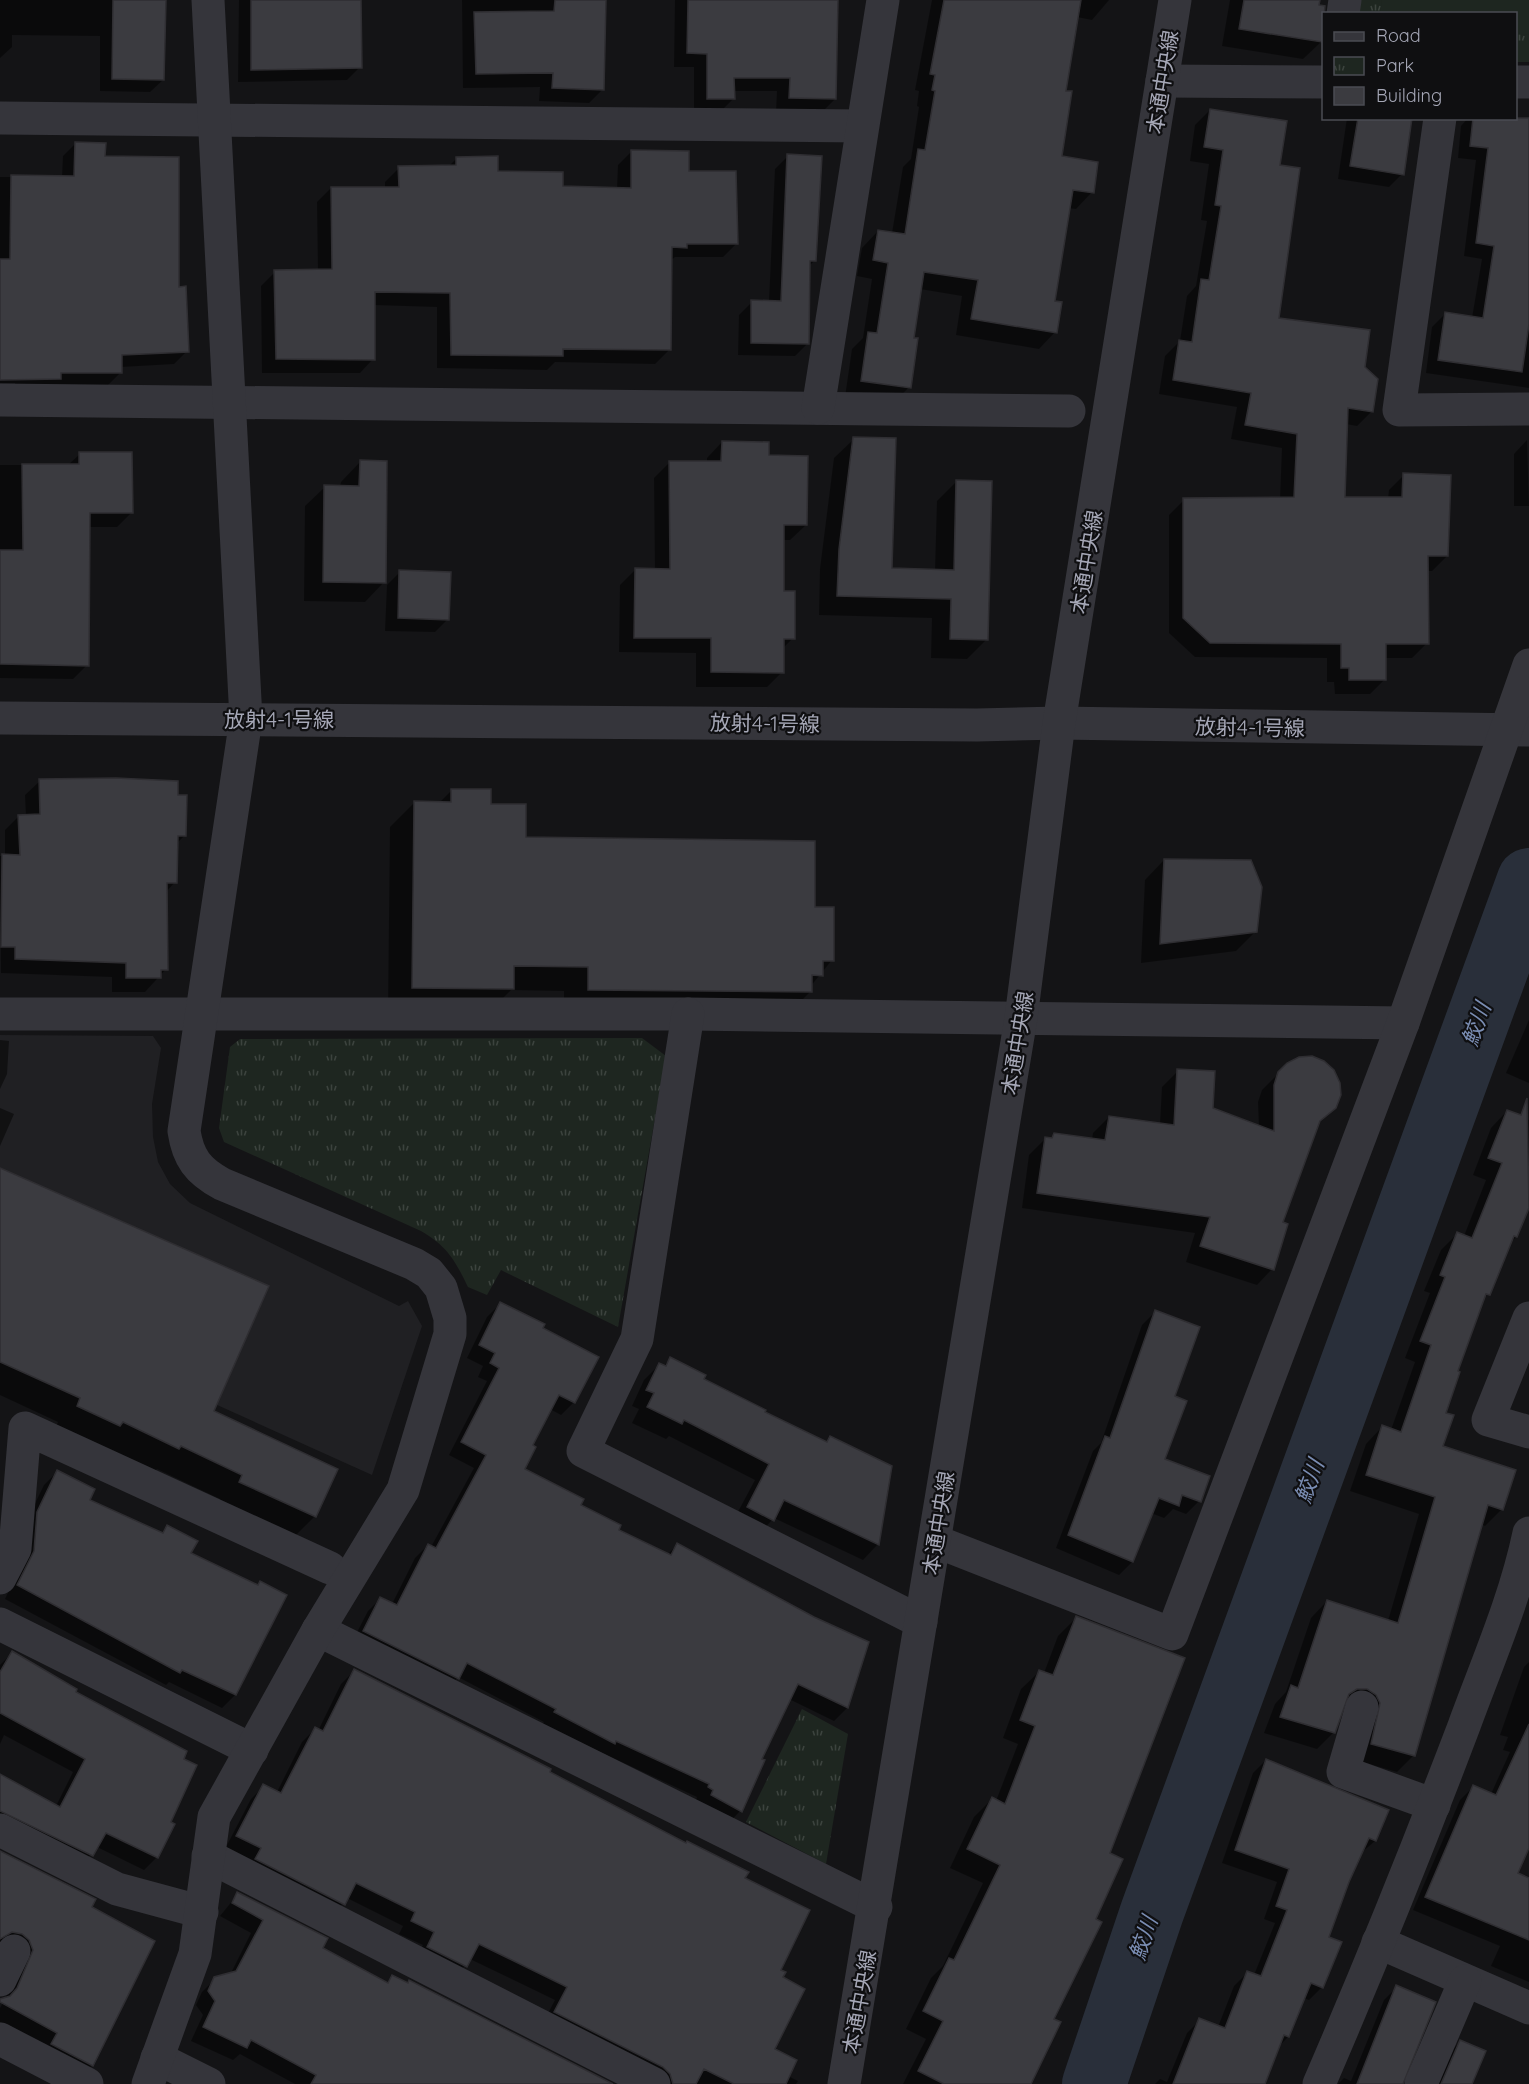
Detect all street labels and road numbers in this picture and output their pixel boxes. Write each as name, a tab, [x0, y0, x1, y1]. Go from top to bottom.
street label: 本通中央線	[1141, 28, 1183, 136]
street label: 本通中央線	[1065, 508, 1107, 616]
street label: 放射4-1号線	[224, 706, 334, 732]
street label: 放射4-1号線	[710, 709, 820, 737]
street label: 放射4-1号線	[1195, 713, 1305, 741]
street label: 本通中央線	[996, 989, 1038, 1097]
street label: 本通中央線	[917, 1469, 959, 1577]
street label: 本通中央線	[837, 1948, 881, 2056]

